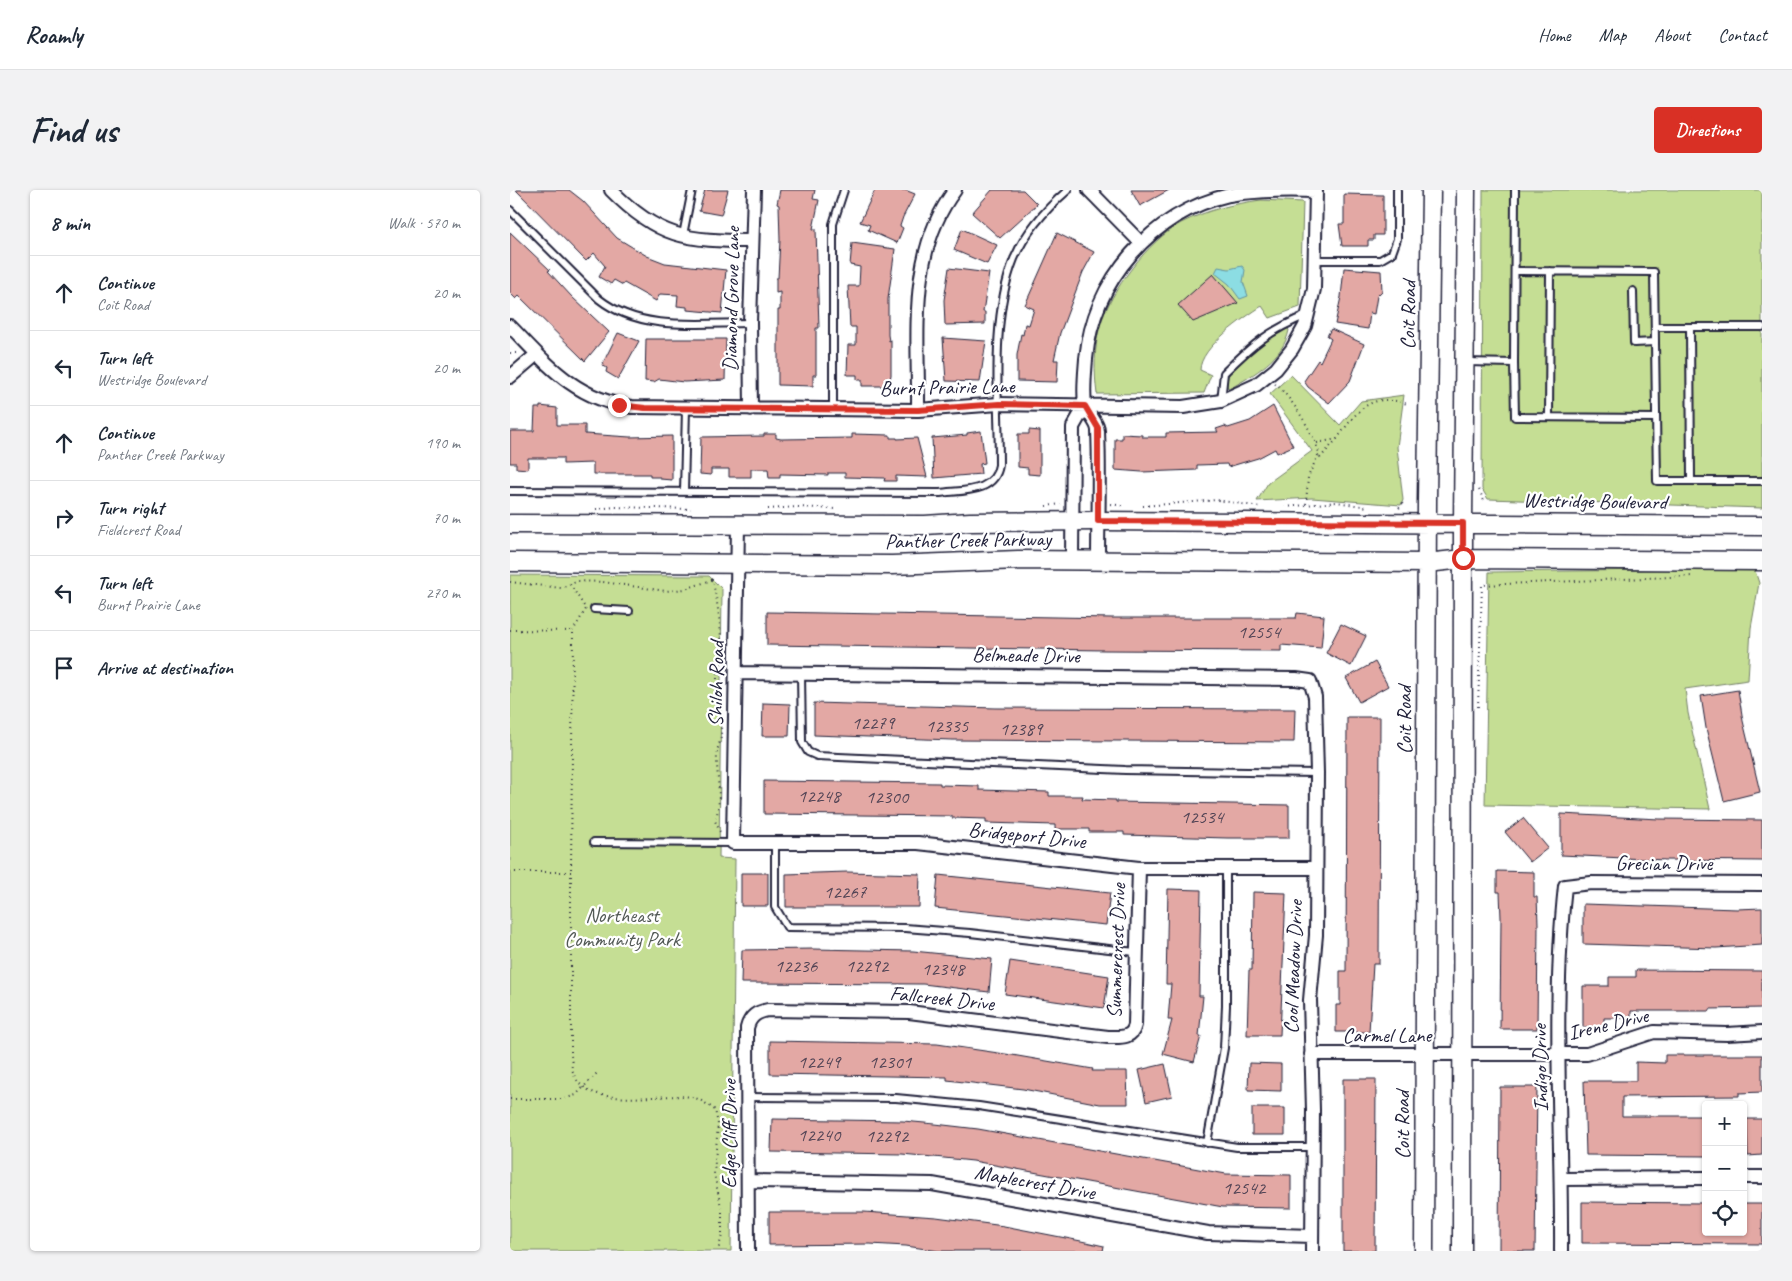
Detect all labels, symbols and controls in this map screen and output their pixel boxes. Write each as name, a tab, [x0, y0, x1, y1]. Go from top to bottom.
text: Roamly	[25, 20, 82, 50]
text: Home	[1538, 24, 1571, 46]
text: Map	[1599, 24, 1626, 46]
text: About	[1654, 24, 1690, 46]
text: Contact	[1718, 24, 1767, 46]
button: Directions	[1654, 107, 1762, 153]
text: Find us	[30, 108, 117, 153]
text: 8 min	[50, 210, 90, 236]
text: Walk · 570 m	[388, 213, 460, 233]
street label: Diamond Grove Lane	[717, 224, 745, 372]
text: Continue	[97, 271, 154, 295]
street label: Coit Road	[1394, 277, 1422, 350]
icon: ahead	[50, 279, 78, 307]
text: 20 m	[433, 283, 460, 303]
text: Coit Road	[97, 295, 149, 315]
text: Turn left	[97, 346, 152, 370]
icon: left	[50, 354, 78, 382]
text: 20 m	[433, 358, 460, 378]
text: Westridge Boulevard	[97, 370, 206, 390]
street label: Burnt Prairie Lane	[879, 373, 1016, 401]
route end	[608, 394, 631, 417]
text: Continue	[97, 421, 154, 445]
icon: ahead	[50, 429, 78, 457]
text: 190 m	[426, 433, 460, 453]
text: Panther Creek Parkway	[97, 445, 224, 465]
street label: Westridge Boulevard	[1523, 487, 1670, 515]
text: Turn right	[97, 496, 164, 520]
icon: right	[50, 504, 78, 532]
text: 70 m	[433, 508, 460, 528]
text: Fieldcrest Road	[97, 520, 180, 540]
street label: Panther Creek Parkway	[885, 526, 1053, 554]
route start	[1452, 547, 1475, 570]
text: Turn left	[97, 571, 152, 595]
icon: left	[50, 579, 78, 607]
text: 270 m	[426, 583, 460, 603]
text: Burnt Prairie Lane	[97, 595, 200, 615]
house number: 12554	[1238, 620, 1283, 644]
street label: Shiloh Road	[702, 637, 730, 727]
street label: Belmeade Drive	[972, 641, 1081, 669]
icon: arrive	[50, 654, 78, 682]
text: Arrive at destination	[97, 656, 233, 680]
street label: Coit Road	[1391, 682, 1417, 754]
house number: 12279	[852, 711, 896, 735]
house number: 12335	[926, 714, 970, 738]
house number: 12389	[1000, 717, 1044, 741]
house number: 12248	[798, 784, 843, 808]
house number: 12300	[866, 785, 910, 809]
house number: 12534	[1181, 805, 1226, 829]
street label: Bridgeport Drive	[967, 816, 1088, 854]
street label: Grecian Drive	[1616, 850, 1714, 876]
house number: 12267	[824, 880, 868, 904]
street label: Summercrest Drive	[1101, 882, 1131, 1019]
street label: Cool Meadow Drive	[1278, 898, 1308, 1034]
park label: Northeast Community Park	[564, 902, 682, 952]
house number: 12236	[775, 954, 819, 978]
house number: 12292	[846, 954, 890, 978]
house number: 12348	[922, 957, 967, 981]
street label: Fallcreek Drive	[889, 980, 997, 1017]
street label: Irene Drive	[1565, 1002, 1653, 1046]
street label: Carmel Lane	[1343, 1022, 1434, 1048]
street label: Indigo Drive	[1526, 1022, 1554, 1112]
house number: 12249	[798, 1050, 842, 1074]
house number: 12301	[869, 1050, 913, 1074]
street label: Edge Cliff Drive	[716, 1077, 742, 1189]
street label: Coit Road	[1389, 1087, 1415, 1159]
map controls	[1702, 1101, 1747, 1236]
button: +	[1702, 1101, 1747, 1146]
house number: 12240	[798, 1123, 842, 1147]
house number: 12292	[866, 1124, 910, 1148]
button: −	[1702, 1146, 1747, 1191]
street label: Maplecrest Drive	[973, 1159, 1098, 1206]
house number: 12542	[1223, 1176, 1267, 1200]
button: locate	[1702, 1191, 1747, 1236]

